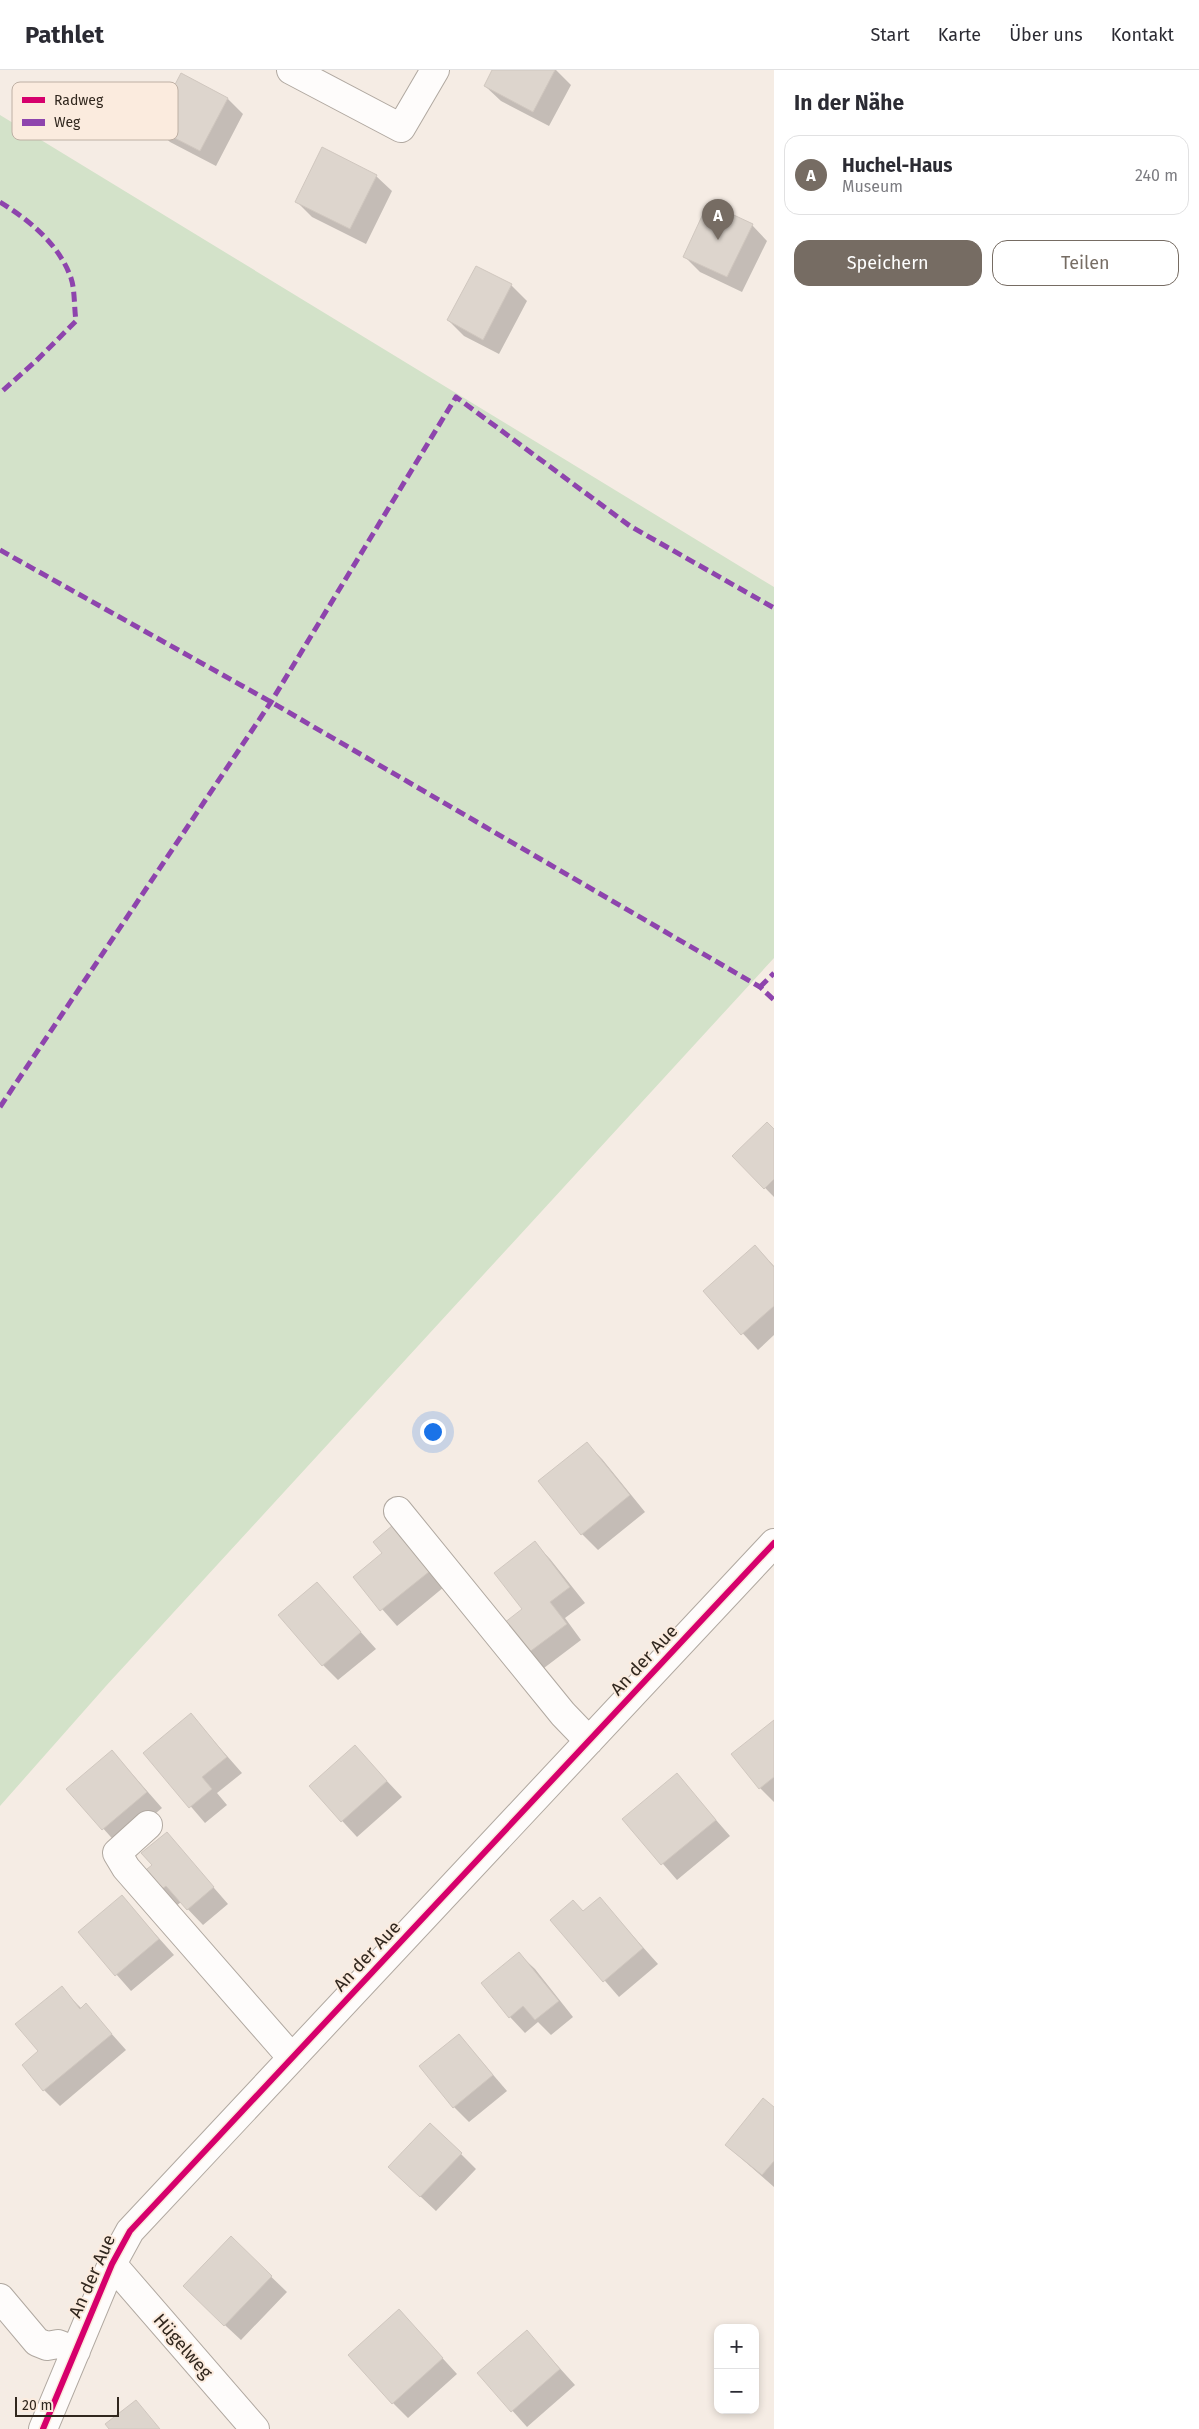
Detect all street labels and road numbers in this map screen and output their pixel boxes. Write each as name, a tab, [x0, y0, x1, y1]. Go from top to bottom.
street label: An der Aue	[606, 1620, 682, 1700]
street label: An der Aue	[329, 1916, 405, 1996]
street label: An der Aue	[64, 2231, 120, 2321]
street label: Hügelweg	[149, 2309, 218, 2383]

